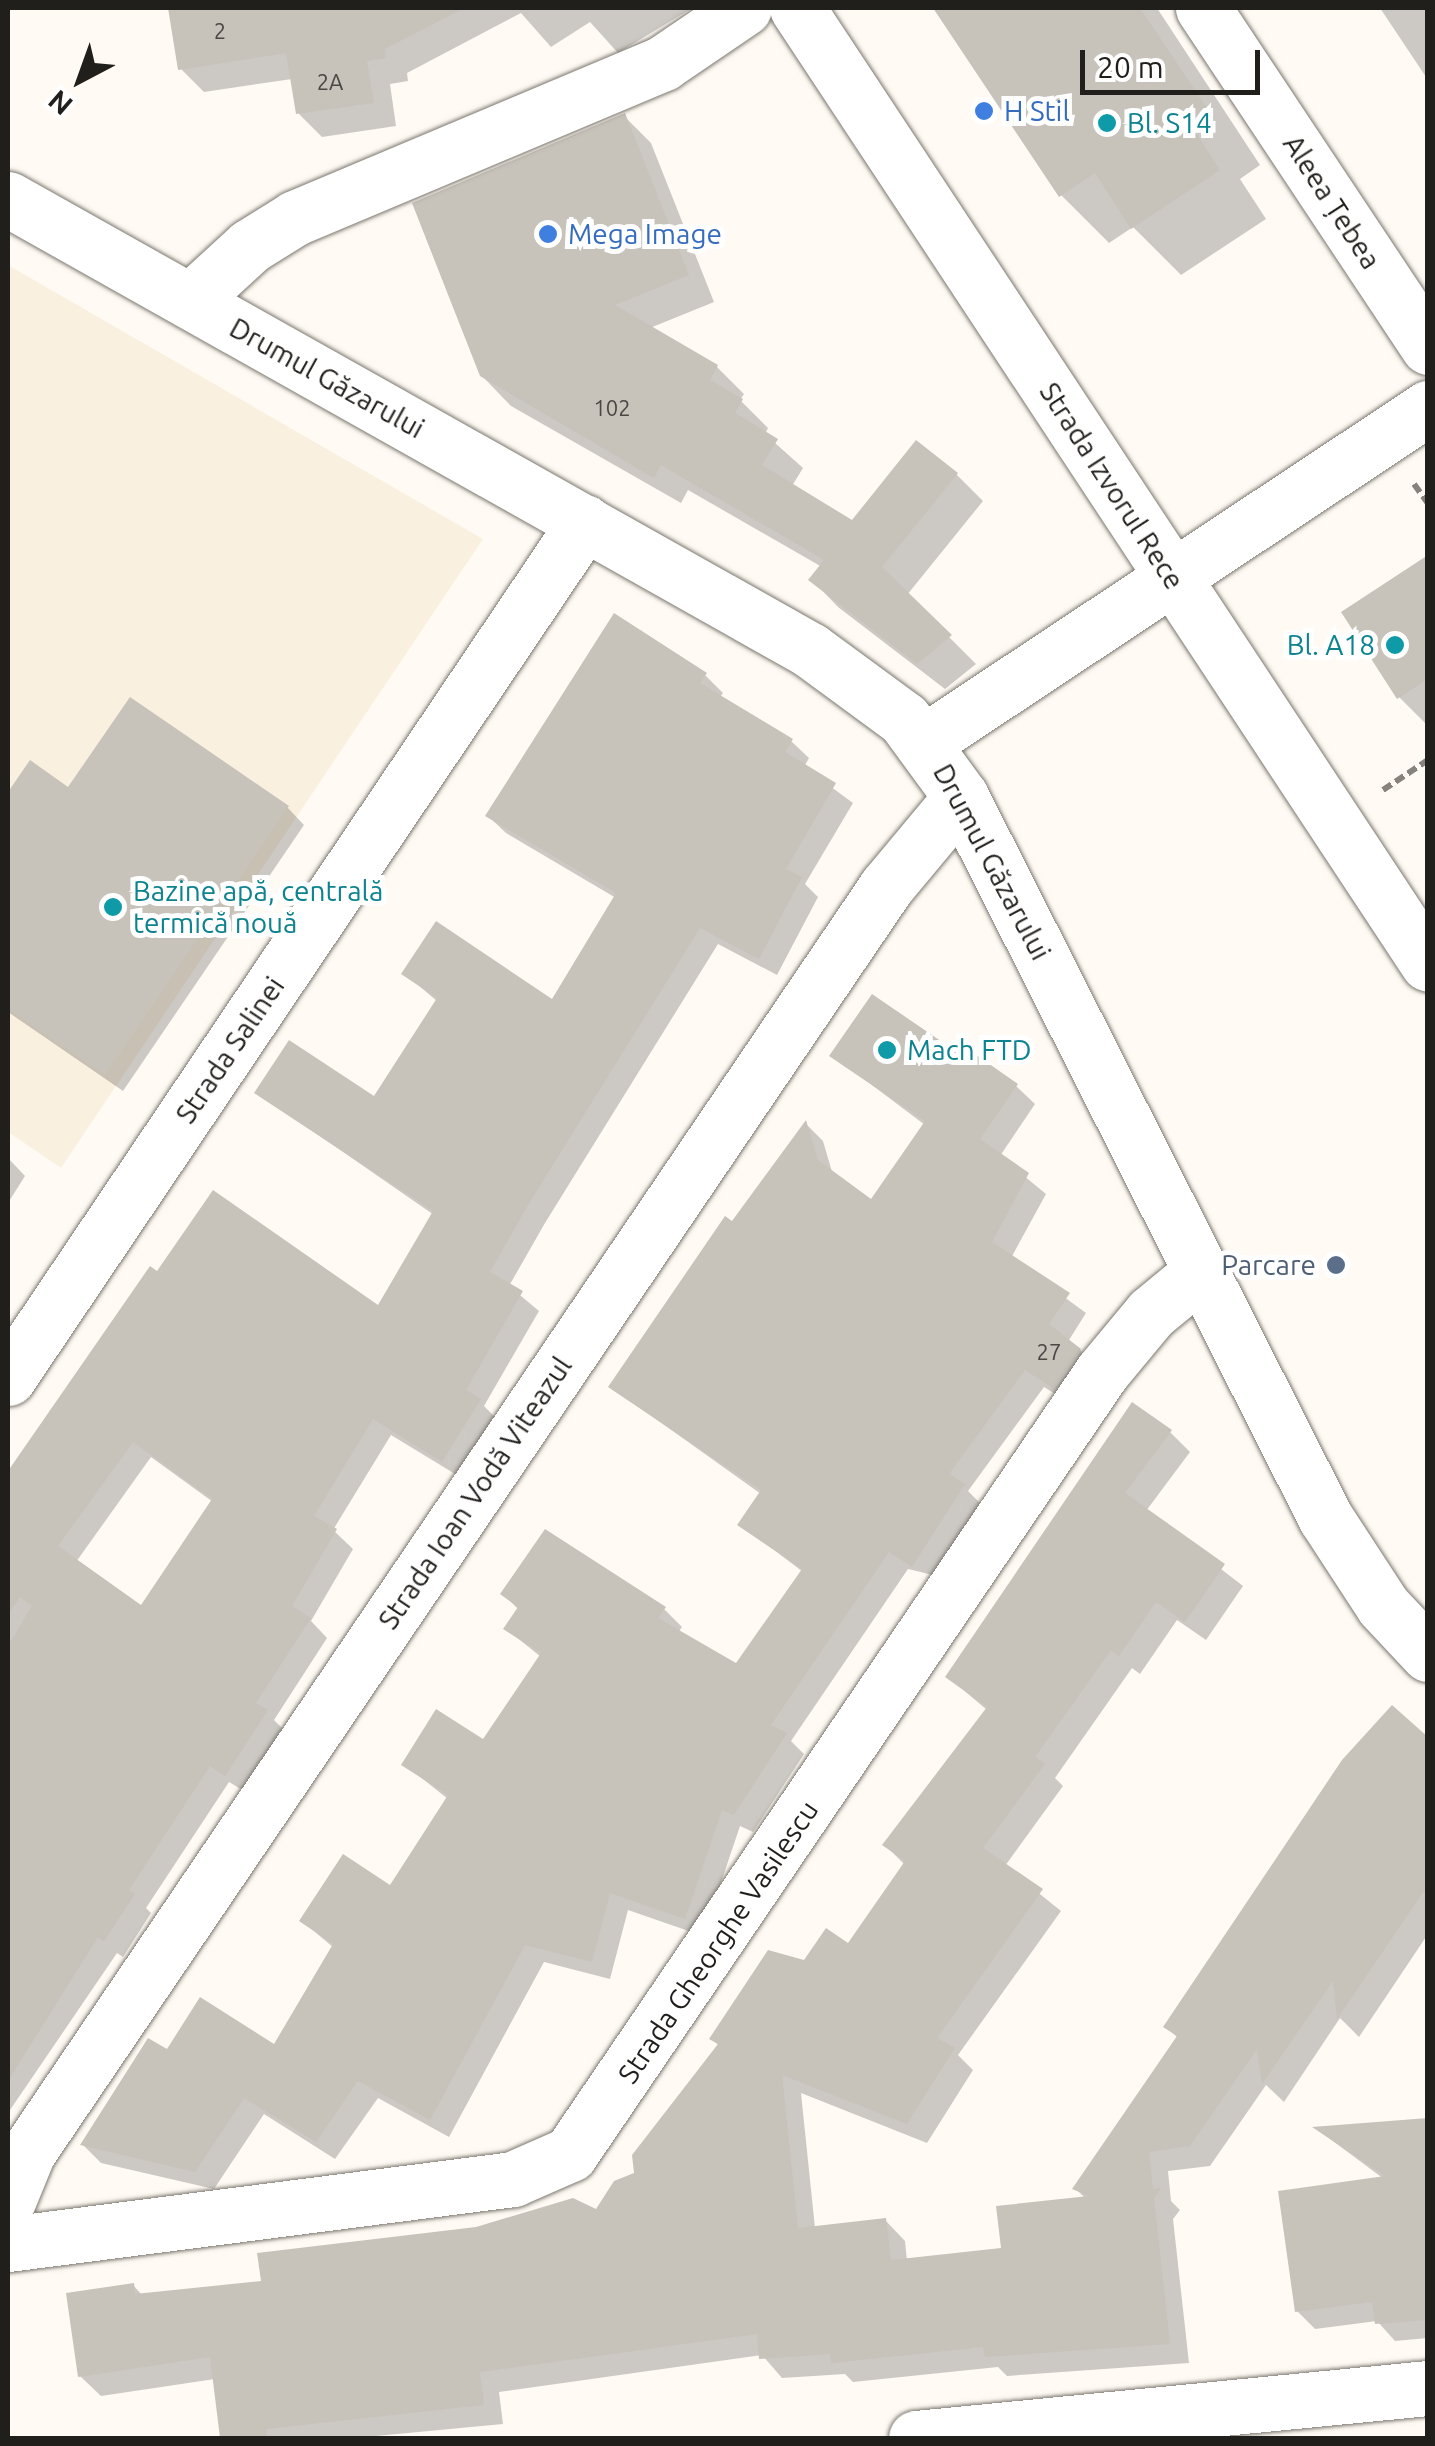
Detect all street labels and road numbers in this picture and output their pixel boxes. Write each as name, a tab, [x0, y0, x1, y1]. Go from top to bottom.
street label: Aleea Țebea	[1276, 129, 1388, 275]
street label: Drumul Găzarului	[224, 311, 430, 445]
street label: Strada Izvorul Rece	[1033, 376, 1191, 596]
street label: Drumul Găzarului	[926, 758, 1058, 966]
street label: Strada Salinei	[169, 970, 291, 1130]
street label: Strada Ioan Vodă Viteazul	[371, 1351, 579, 1635]
street label: Strada Gheorghe Vasilescu	[611, 1794, 825, 2090]

